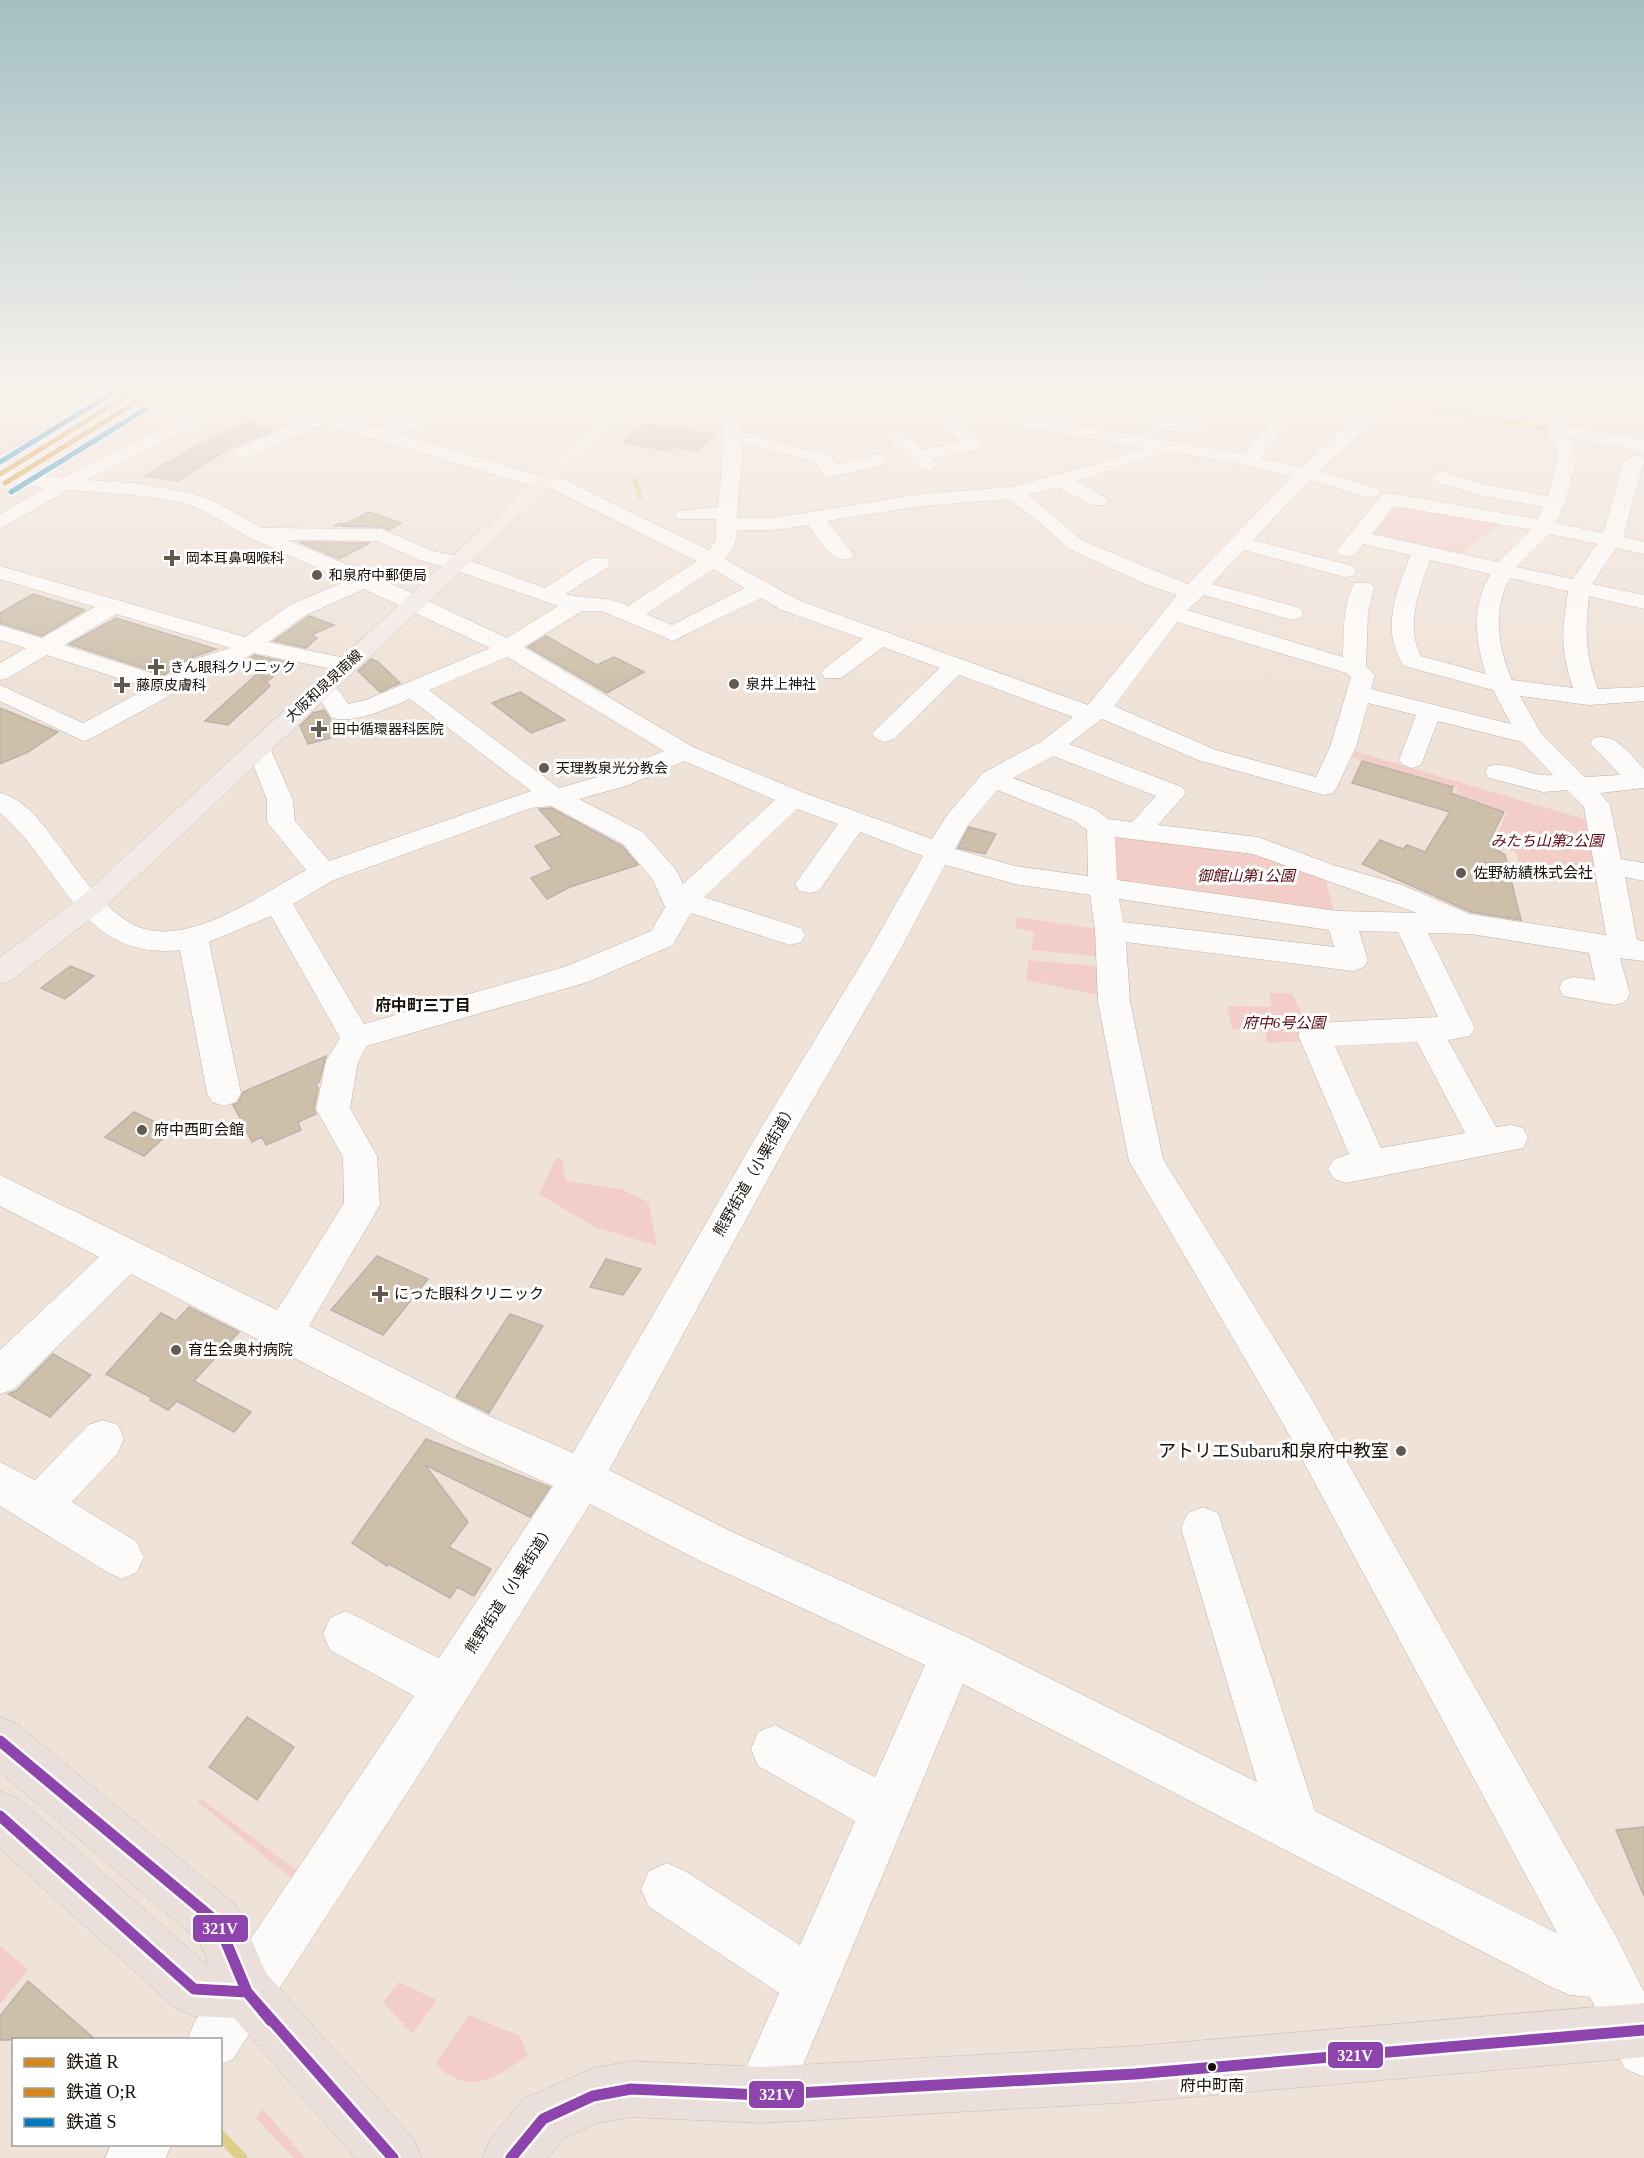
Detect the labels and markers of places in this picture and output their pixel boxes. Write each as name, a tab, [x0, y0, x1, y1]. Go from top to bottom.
marker: 岡本耳鼻咽喉科	[163, 549, 181, 567]
place label: 岡本耳鼻咽喉科	[186, 551, 284, 566]
place label: 和泉府中郵便局	[329, 567, 427, 583]
marker: 和泉府中郵便局	[310, 568, 324, 582]
marker: きん眼科クリニック	[147, 658, 165, 676]
place label: きん眼科クリニック	[170, 660, 296, 675]
marker: 藤原皮膚科	[113, 676, 131, 694]
place label: 泉井上神社	[746, 676, 816, 692]
marker: 泉井上神社	[727, 677, 741, 691]
place label: 藤原皮膚科	[136, 678, 206, 693]
marker: 田中循環器科医院	[310, 720, 328, 738]
place label: 田中循環器科医院	[332, 722, 444, 737]
place label: 天理教泉光分教会	[556, 760, 668, 776]
marker: 天理教泉光分教会	[537, 761, 551, 775]
place label: 佐野紡績株式会社	[1473, 865, 1593, 881]
marker: 佐野紡績株式会社	[1454, 866, 1468, 880]
place label: 府中西町会館	[154, 1122, 244, 1138]
marker: 府中西町会館	[135, 1123, 149, 1137]
marker: にった眼科クリニック	[371, 1285, 389, 1303]
place label: にった眼科クリニック	[394, 1286, 544, 1302]
place label: 育生会奥村病院	[188, 1341, 293, 1358]
marker: 育生会奥村病院	[169, 1343, 183, 1357]
place label: アトリエSubaru和泉府中教室	[1158, 1441, 1389, 1461]
marker: アトリエSubaru和泉府中教室	[1394, 1444, 1408, 1458]
marker: 府中町南	[1206, 2061, 1218, 2073]
place label: 府中町南	[1180, 2077, 1244, 2094]

